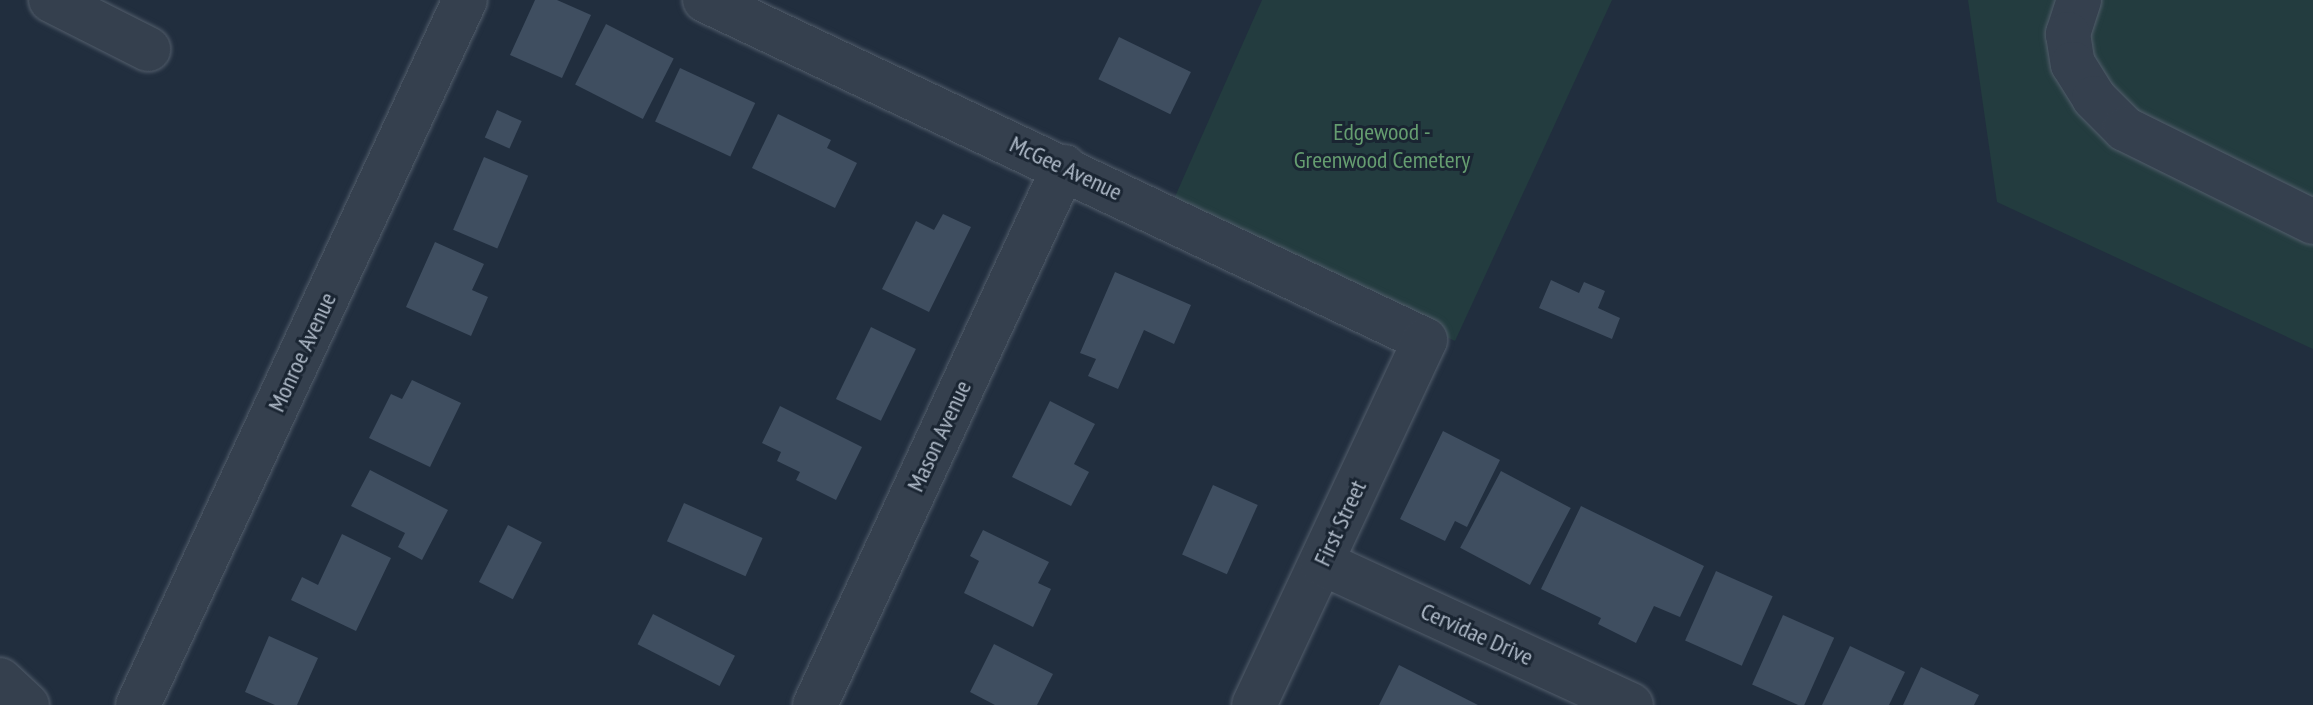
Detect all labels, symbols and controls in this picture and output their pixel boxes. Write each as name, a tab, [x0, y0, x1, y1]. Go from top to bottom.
park label: Edgewood - Greenwood Cemetery	[1294, 118, 1470, 174]
street label: McGee Avenue	[1005, 129, 1127, 207]
street label: Monroe Avenue	[262, 288, 342, 416]
street label: Mason Avenue	[901, 376, 977, 496]
street label: First Street	[1308, 476, 1372, 570]
street label: Cervidae Drive	[1416, 596, 1538, 672]

